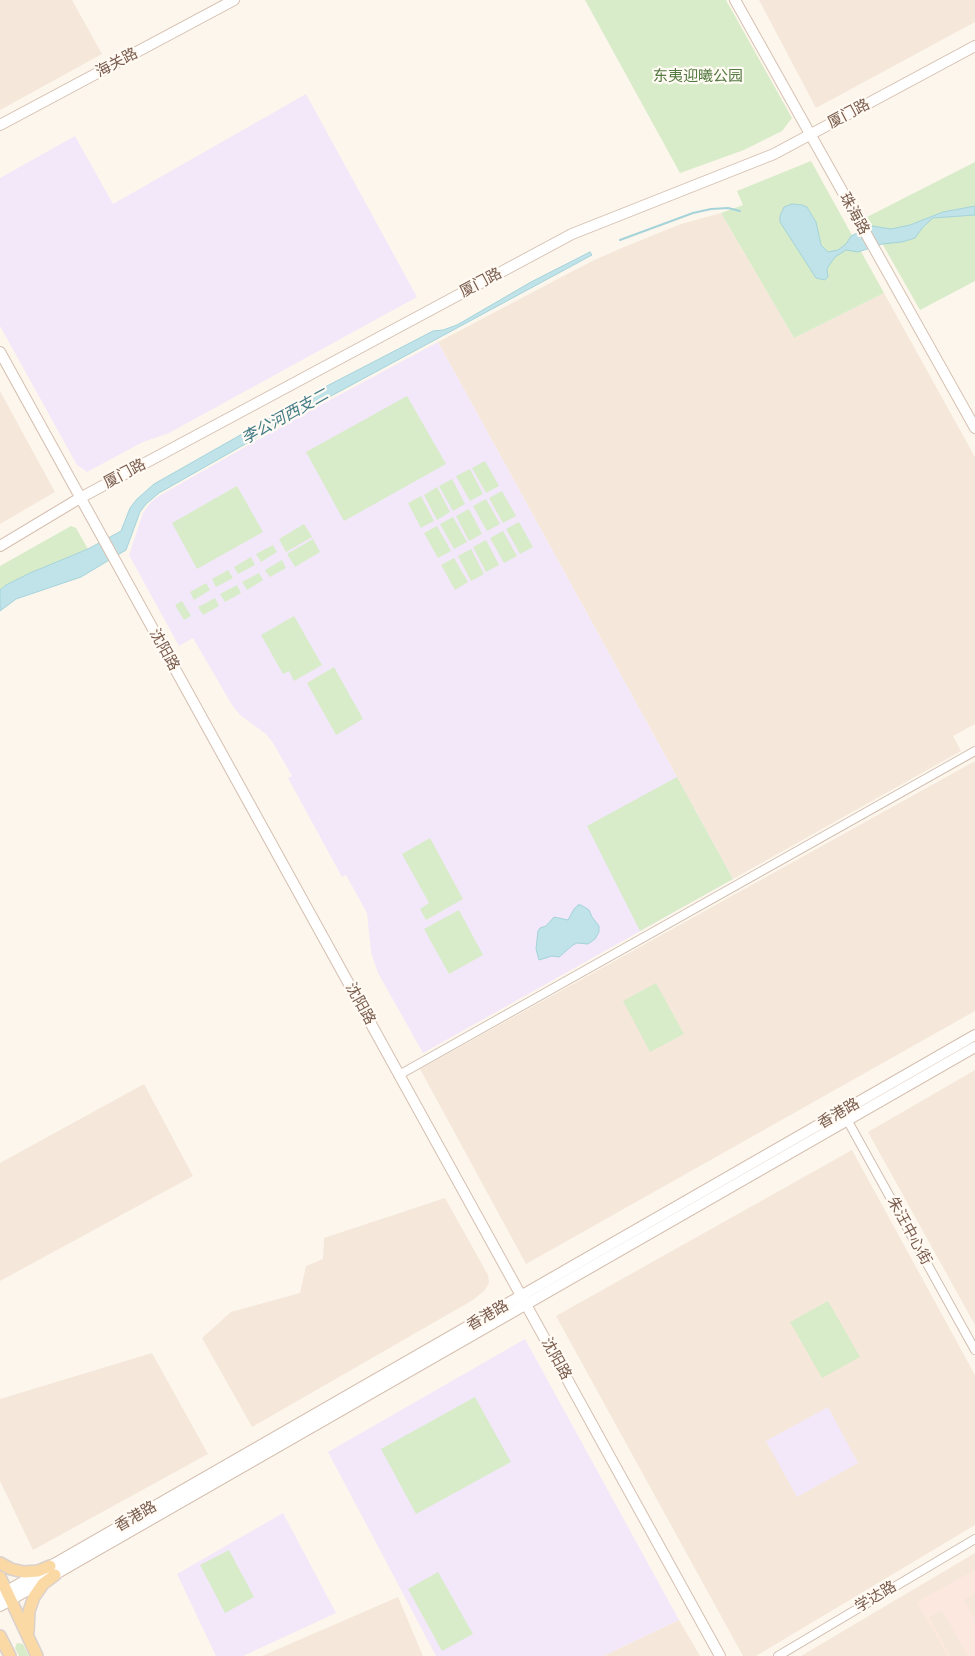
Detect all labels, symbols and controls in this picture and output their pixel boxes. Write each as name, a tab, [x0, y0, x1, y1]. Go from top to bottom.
street label: 海关路	[93, 44, 141, 82]
park label: 东夷迎曦公园	[653, 68, 743, 86]
street label: 厦门路	[825, 95, 873, 133]
street label: 珠海路	[835, 190, 873, 238]
street label: 厦门路	[457, 264, 505, 302]
water label: 李公河西支二	[238, 385, 332, 449]
street label: 厦门路	[101, 455, 149, 493]
street label: 沈阳路	[145, 626, 183, 674]
street label: 沈阳路	[341, 980, 379, 1028]
street label: 香港路	[815, 1095, 863, 1133]
street label: 朱汪中心街	[883, 1194, 935, 1268]
street label: 香港路	[464, 1297, 512, 1335]
street label: 沈阳路	[537, 1335, 575, 1383]
street label: 香港路	[112, 1498, 160, 1536]
street label: 学达路	[852, 1578, 900, 1616]

